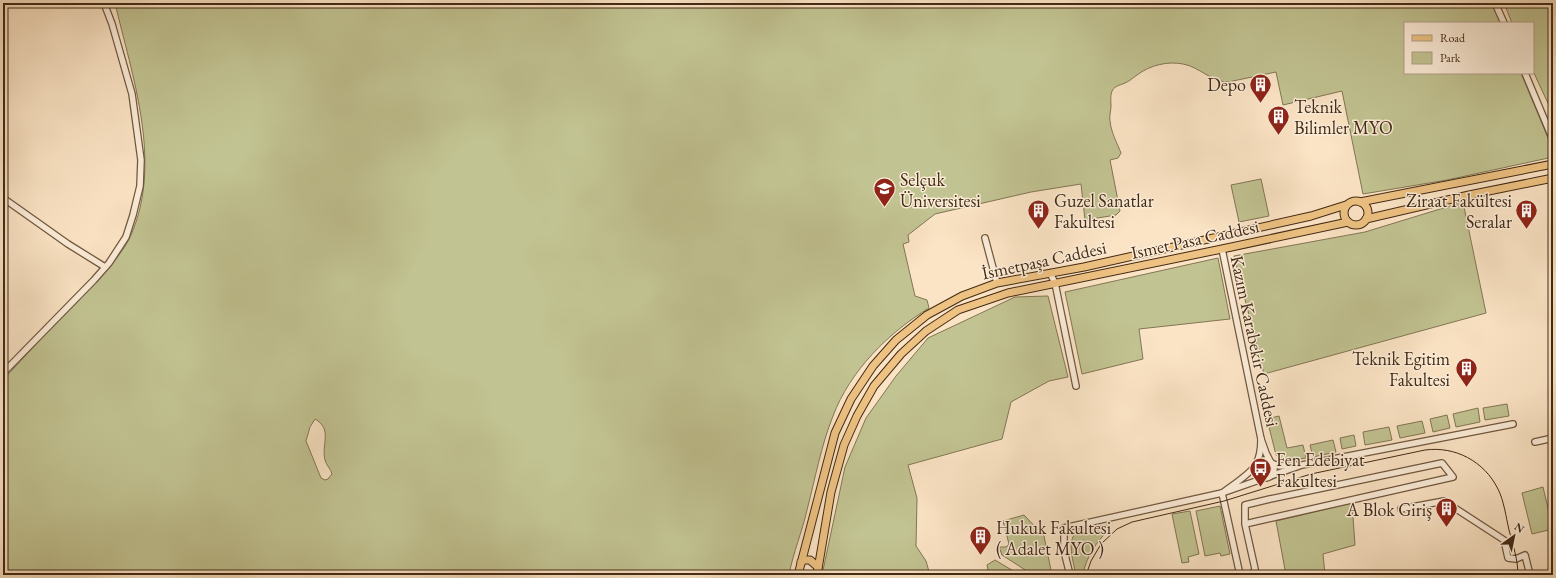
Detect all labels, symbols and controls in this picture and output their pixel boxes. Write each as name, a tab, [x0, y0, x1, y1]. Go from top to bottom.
legend	[1404, 22, 1534, 74]
text: Road	[1440, 30, 1466, 46]
text: Park	[1440, 50, 1461, 66]
building icon: Depo	[1248, 71, 1274, 104]
place label: Depo	[1207, 73, 1246, 96]
place label: Teknik Bilimler MYO	[1294, 95, 1393, 139]
building icon: Teknik Bilimler MYO	[1266, 103, 1292, 136]
place label: Selçuk Üniversitesi	[900, 168, 981, 212]
school or university icon: Selçuk Üniversitesi	[872, 176, 898, 209]
place label: Guzel Sanatlar Fakultesi	[1054, 189, 1154, 233]
place label: Ziraat Fakültesi Seralar	[1406, 189, 1513, 233]
building icon: Guzel Sanatlar Fakultesi	[1026, 197, 1052, 230]
building icon: Ziraat Fakültesi Seralar	[1514, 197, 1540, 230]
street label: Ismet Pasa Caddesi	[1129, 214, 1262, 264]
street label: İsmetpaşa Caddesi	[980, 235, 1109, 284]
street label: Kazım Karabekir Caddesi	[1226, 253, 1285, 429]
place label: Teknik Egitim Fakultesi	[1352, 347, 1451, 391]
building icon: Teknik Egitim Fakultesi	[1453, 355, 1479, 388]
place label: Fen Edebiyat Fakultesi	[1276, 448, 1365, 492]
bus stop icon: Fen Edebiyat Fakultesi	[1248, 456, 1274, 489]
building icon: A Blok Giriş	[1434, 496, 1460, 529]
place label: A Blok Giriş	[1346, 498, 1432, 521]
place label: Hukuk Fakultesi ( Adalet MYO )	[996, 516, 1112, 560]
north arrow	[1494, 516, 1534, 556]
text: N	[1512, 519, 1527, 536]
building icon: Hukuk Fakultesi ( Adalet MYO )	[968, 524, 994, 557]

